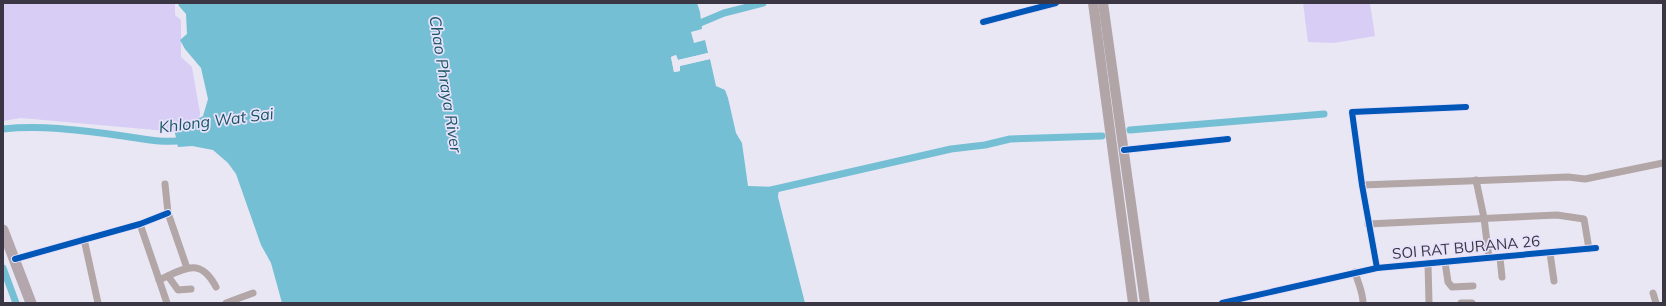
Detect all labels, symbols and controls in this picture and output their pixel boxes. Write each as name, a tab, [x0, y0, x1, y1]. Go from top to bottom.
water label: Chao Phraya River	[425, 14, 467, 155]
water label: Khlong Wat Sai	[158, 103, 275, 137]
street label: SOI RAT BURANA 26	[1391, 231, 1541, 263]

